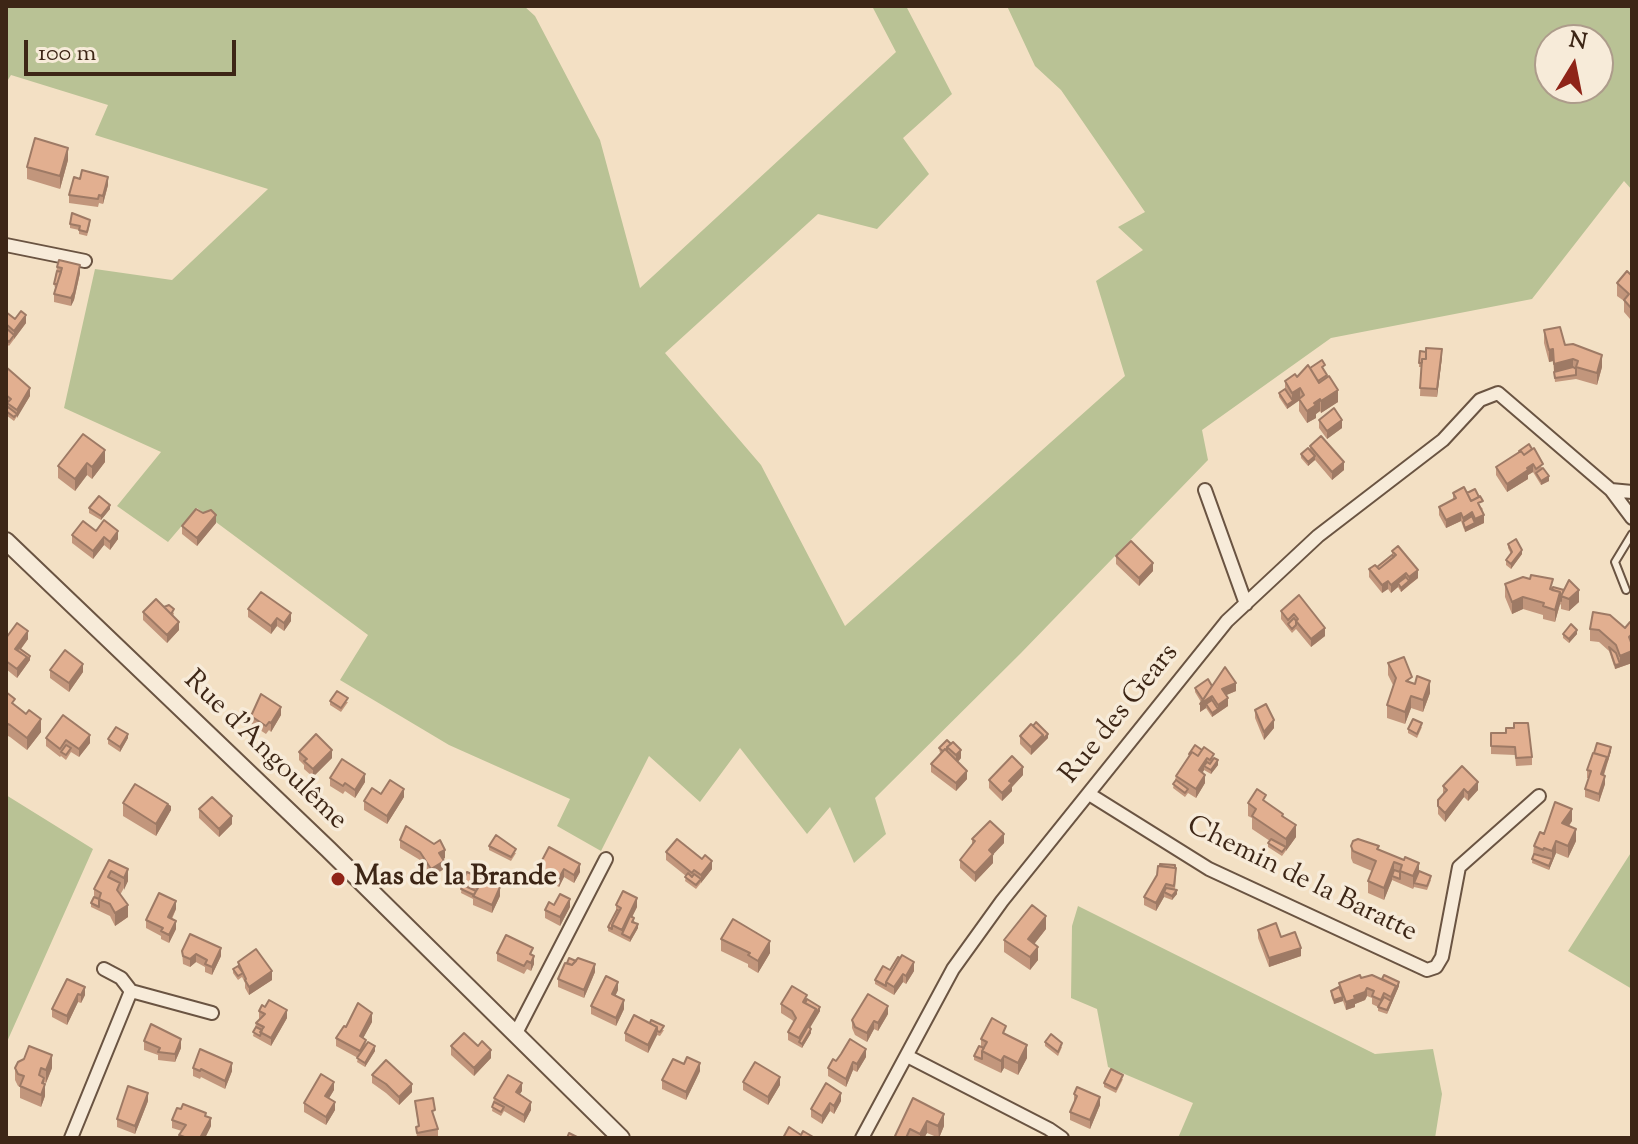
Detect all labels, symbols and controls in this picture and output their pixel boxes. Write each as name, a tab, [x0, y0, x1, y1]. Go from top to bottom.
scale bar	[28, 24, 240, 74]
north arrow	[1534, 24, 1614, 104]
text: N	[1566, 25, 1589, 60]
text: 100 m	[38, 37, 96, 71]
street label: Rue des Gears	[1054, 638, 1188, 792]
street label: Rue d'Angoulême	[175, 665, 353, 839]
street label: Chemin de la Baratte	[1180, 811, 1422, 951]
place label: Mas de la Brande	[354, 862, 557, 896]
marker: Mas de la Brande	[329, 870, 347, 888]

